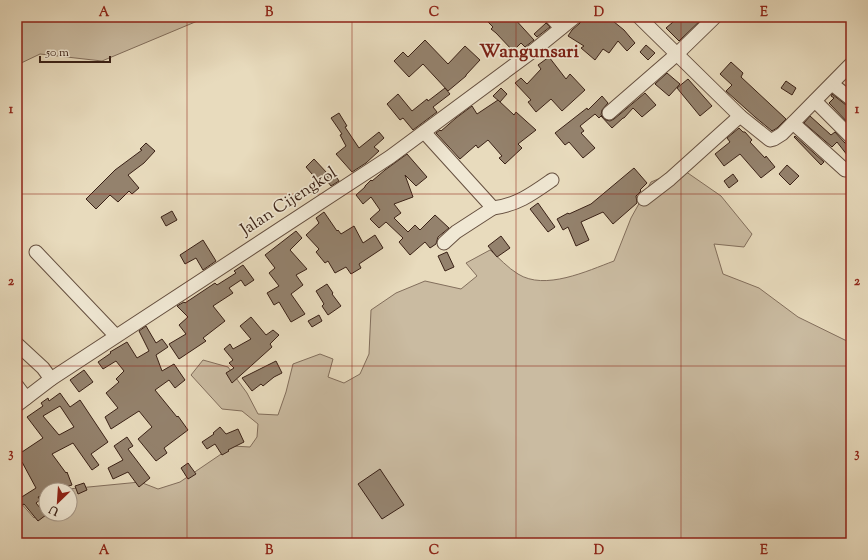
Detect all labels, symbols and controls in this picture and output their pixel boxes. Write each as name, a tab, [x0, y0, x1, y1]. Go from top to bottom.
text: A	[99, 4, 110, 22]
text: B	[265, 4, 274, 22]
text: C	[429, 4, 439, 22]
text: D	[594, 4, 604, 22]
text: E	[760, 4, 768, 22]
scale bar	[40, 38, 110, 64]
district label: Wangunsari	[479, 39, 579, 66]
text: 50 m	[45, 44, 69, 62]
text: 1	[9, 101, 14, 119]
text: 1	[855, 101, 860, 119]
street label: Jalan Cijengkol	[235, 162, 342, 243]
text: 2	[8, 273, 15, 291]
text: 2	[854, 273, 861, 291]
text: 3	[8, 445, 14, 463]
text: 3	[854, 445, 860, 463]
north arrow	[38, 482, 78, 522]
text: U	[47, 501, 63, 520]
text: A	[99, 542, 110, 560]
text: B	[265, 542, 274, 560]
text: C	[429, 542, 439, 560]
text: D	[594, 542, 604, 560]
text: E	[760, 542, 768, 560]

